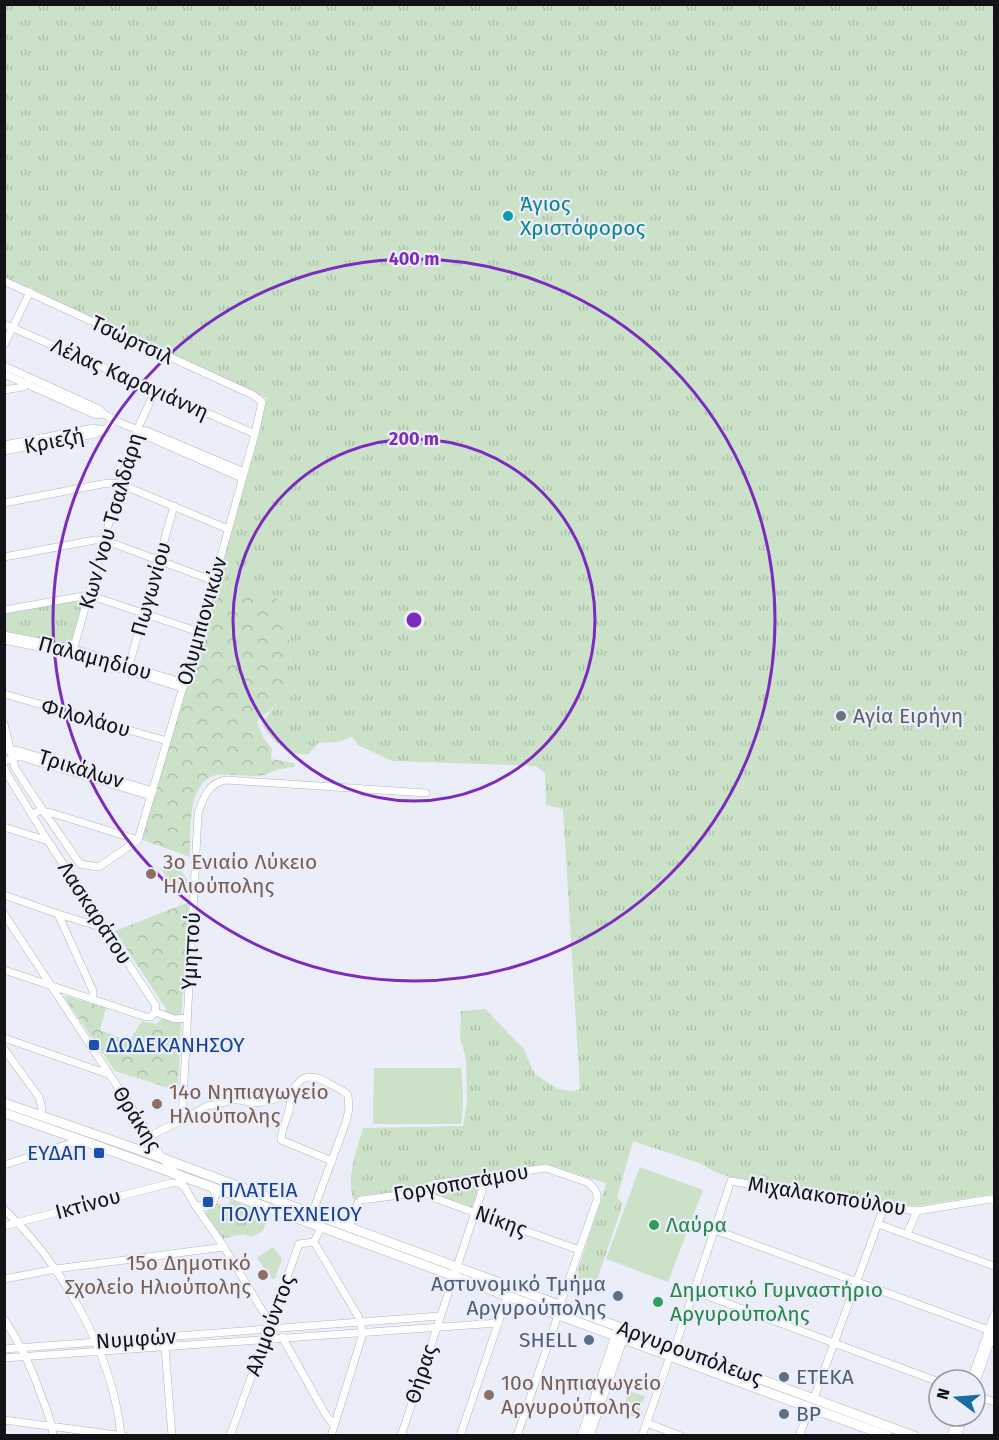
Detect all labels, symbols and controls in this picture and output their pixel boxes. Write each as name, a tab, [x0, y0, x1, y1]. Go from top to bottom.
place label: Άγιος Χριστόφορος	[520, 191, 645, 241]
marker: Άγιος Χριστόφορος	[501, 209, 515, 223]
text: 400 m	[389, 248, 439, 270]
street label: Τσώρτσιλ	[87, 310, 178, 371]
street label: Λέλας Καραγιάννη	[47, 333, 213, 425]
street label: Κριεζή	[22, 422, 86, 460]
text: 200 m	[389, 428, 439, 450]
street label: Κων/νου Τσαλδάρη	[73, 430, 149, 612]
street label: Πωγωνίου	[125, 539, 177, 639]
street label: Ολυμπιονικών	[171, 554, 233, 688]
centre of rings	[404, 610, 424, 630]
street label: Παλαμηδίου	[36, 630, 154, 686]
street label: Φιλολάου	[38, 693, 134, 743]
place label: Αγία Ειρήνη	[853, 703, 963, 729]
marker: Αγία Ειρήνη	[834, 709, 848, 723]
street label: Τρικάλων	[35, 744, 127, 794]
place label: 3ο Ενιαίο Λύκειο Ηλιούπολης	[163, 849, 317, 899]
street label: Λασκαράτου	[52, 857, 138, 969]
marker: 3ο Ενιαίο Λύκειο Ηλιούπολης	[144, 867, 158, 881]
street label: Υμηττού	[176, 911, 206, 991]
place label: ΔΩΔΕΚΑΝΗΣΟΥ	[106, 1032, 245, 1058]
marker: ΔΩΔΕΚΑΝΗΣΟΥ	[87, 1038, 101, 1052]
place label: 14ο Νηπιαγωγείο Ηλιούπολης	[169, 1079, 329, 1129]
street label: Θράκης	[107, 1081, 167, 1157]
marker: 14ο Νηπιαγωγείο Ηλιούπολης	[150, 1097, 164, 1111]
place label: ΕΥΔΑΠ	[27, 1140, 87, 1166]
marker: ΕΥΔΑΠ	[92, 1146, 106, 1160]
street label: Γοργοποτάμου	[391, 1158, 531, 1208]
street label: Μιχαλακοπούλου	[746, 1171, 908, 1221]
place label: ΠΛΑΤΕΙΑ ΠΟΛΥΤΕΧΝΕΙΟΥ	[220, 1177, 362, 1227]
street label: Ικτίνου	[52, 1183, 124, 1225]
marker: ΠΛΑΤΕΙΑ ΠΟΛΥΤΕΧΝΕΙΟΥ	[201, 1195, 215, 1209]
street label: Νίκης	[471, 1200, 531, 1242]
place label: Λαύρα	[666, 1212, 727, 1238]
marker: Λαύρα	[647, 1218, 661, 1232]
place label: 15ο Δημοτικό Σχολείο Ηλιούπολης	[64, 1250, 251, 1300]
marker: 15ο Δημοτικό Σχολείο Ηλιούπολης	[256, 1268, 270, 1282]
street label: Αλιμούντος	[240, 1271, 300, 1379]
place label: Αστυνομικό Τμήμα Αργυρούπολης	[431, 1271, 606, 1321]
place label: Δημοτικό Γυμναστήριο Αργυρούπολης	[670, 1277, 883, 1327]
marker: Αστυνομικό Τμήμα Αργυρούπολης	[611, 1289, 625, 1303]
marker: Δημοτικό Γυμναστήριο Αργυρούπολης	[651, 1295, 665, 1309]
street label: Αργυρουπόλεως	[614, 1315, 766, 1391]
street label: Νυμφών	[95, 1323, 177, 1355]
place label: SHELL	[519, 1327, 578, 1353]
marker: SHELL	[582, 1333, 596, 1347]
street label: Θήρας	[399, 1341, 443, 1407]
place label: ΕΤΕΚΑ	[796, 1364, 854, 1390]
north arrow	[927, 1368, 987, 1428]
place label: 10ο Νηπιαγωγείο Αργυρούπολης	[501, 1370, 661, 1420]
marker: ΕΤΕΚΑ	[777, 1370, 791, 1384]
text: N	[932, 1386, 954, 1402]
marker: 10ο Νηπιαγωγείο Αργυρούπολης	[482, 1388, 496, 1402]
place label: BP	[796, 1401, 821, 1427]
marker: BP	[777, 1407, 791, 1421]

